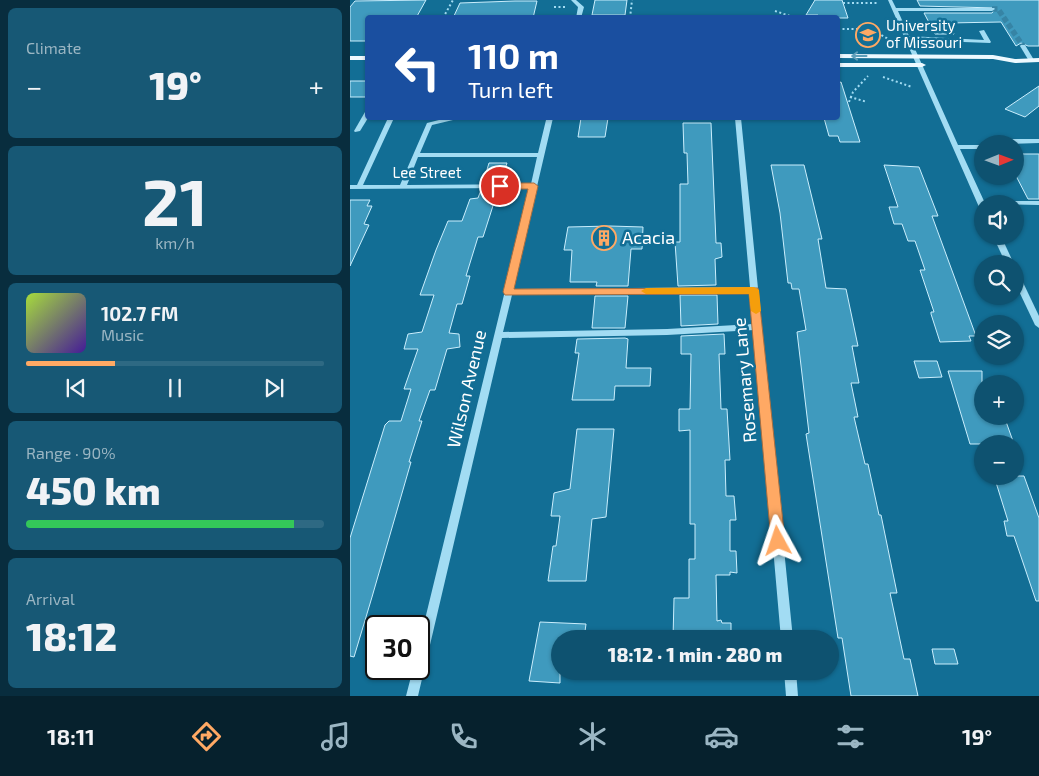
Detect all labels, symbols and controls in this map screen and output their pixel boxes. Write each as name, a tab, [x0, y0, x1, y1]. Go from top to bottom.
place label: University of Missouri	[886, 16, 962, 51]
school or university icon: University of Missouri	[855, 22, 881, 48]
text: 110 m	[468, 34, 559, 76]
icon: left	[385, 35, 450, 100]
text: Climate	[26, 38, 81, 57]
one-way arrow	[851, 51, 867, 61]
text: 19°	[149, 62, 202, 108]
text: −	[26, 69, 42, 103]
text: +	[309, 69, 324, 103]
text: Turn left	[468, 76, 553, 102]
north arrow	[974, 135, 1024, 185]
map controls	[974, 135, 1024, 485]
text: 21	[142, 161, 208, 239]
street label: Lee Street	[393, 163, 462, 181]
pin	[479, 165, 521, 207]
icon: arrive	[486, 172, 514, 200]
button: sound	[974, 195, 1024, 245]
building icon: Acacia	[591, 225, 617, 251]
place label: Acacia	[622, 226, 675, 248]
text: km/h	[155, 233, 195, 252]
button: search	[974, 255, 1024, 305]
text: 102.7 FM	[101, 302, 178, 325]
button: layers	[974, 315, 1024, 365]
street label: Rosemary Lane	[728, 317, 760, 443]
text: Music	[101, 325, 144, 344]
street label: Wilson Avenue	[442, 328, 490, 450]
icon: previous	[62, 374, 90, 402]
icon: pause	[161, 374, 189, 402]
icon: next	[260, 374, 288, 402]
button: +	[974, 375, 1024, 425]
button: −	[974, 435, 1024, 485]
text: Range · 90%	[26, 443, 115, 462]
text: 450 km	[26, 467, 160, 513]
position arrow	[751, 514, 803, 566]
text: Arrival	[26, 589, 75, 608]
text: 18:12	[26, 613, 117, 659]
speed limit sign: 30	[365, 615, 430, 680]
text: 18:12 · 1 min · 280 m	[608, 643, 782, 666]
icon: directions	[189, 719, 224, 754]
icon: music	[318, 719, 353, 754]
icon: phone	[446, 719, 481, 754]
icon: climate	[575, 719, 610, 754]
icon: car	[704, 719, 739, 754]
icon: filters	[833, 719, 868, 754]
text: 18:11	[47, 723, 95, 749]
text: 19°	[962, 723, 992, 749]

